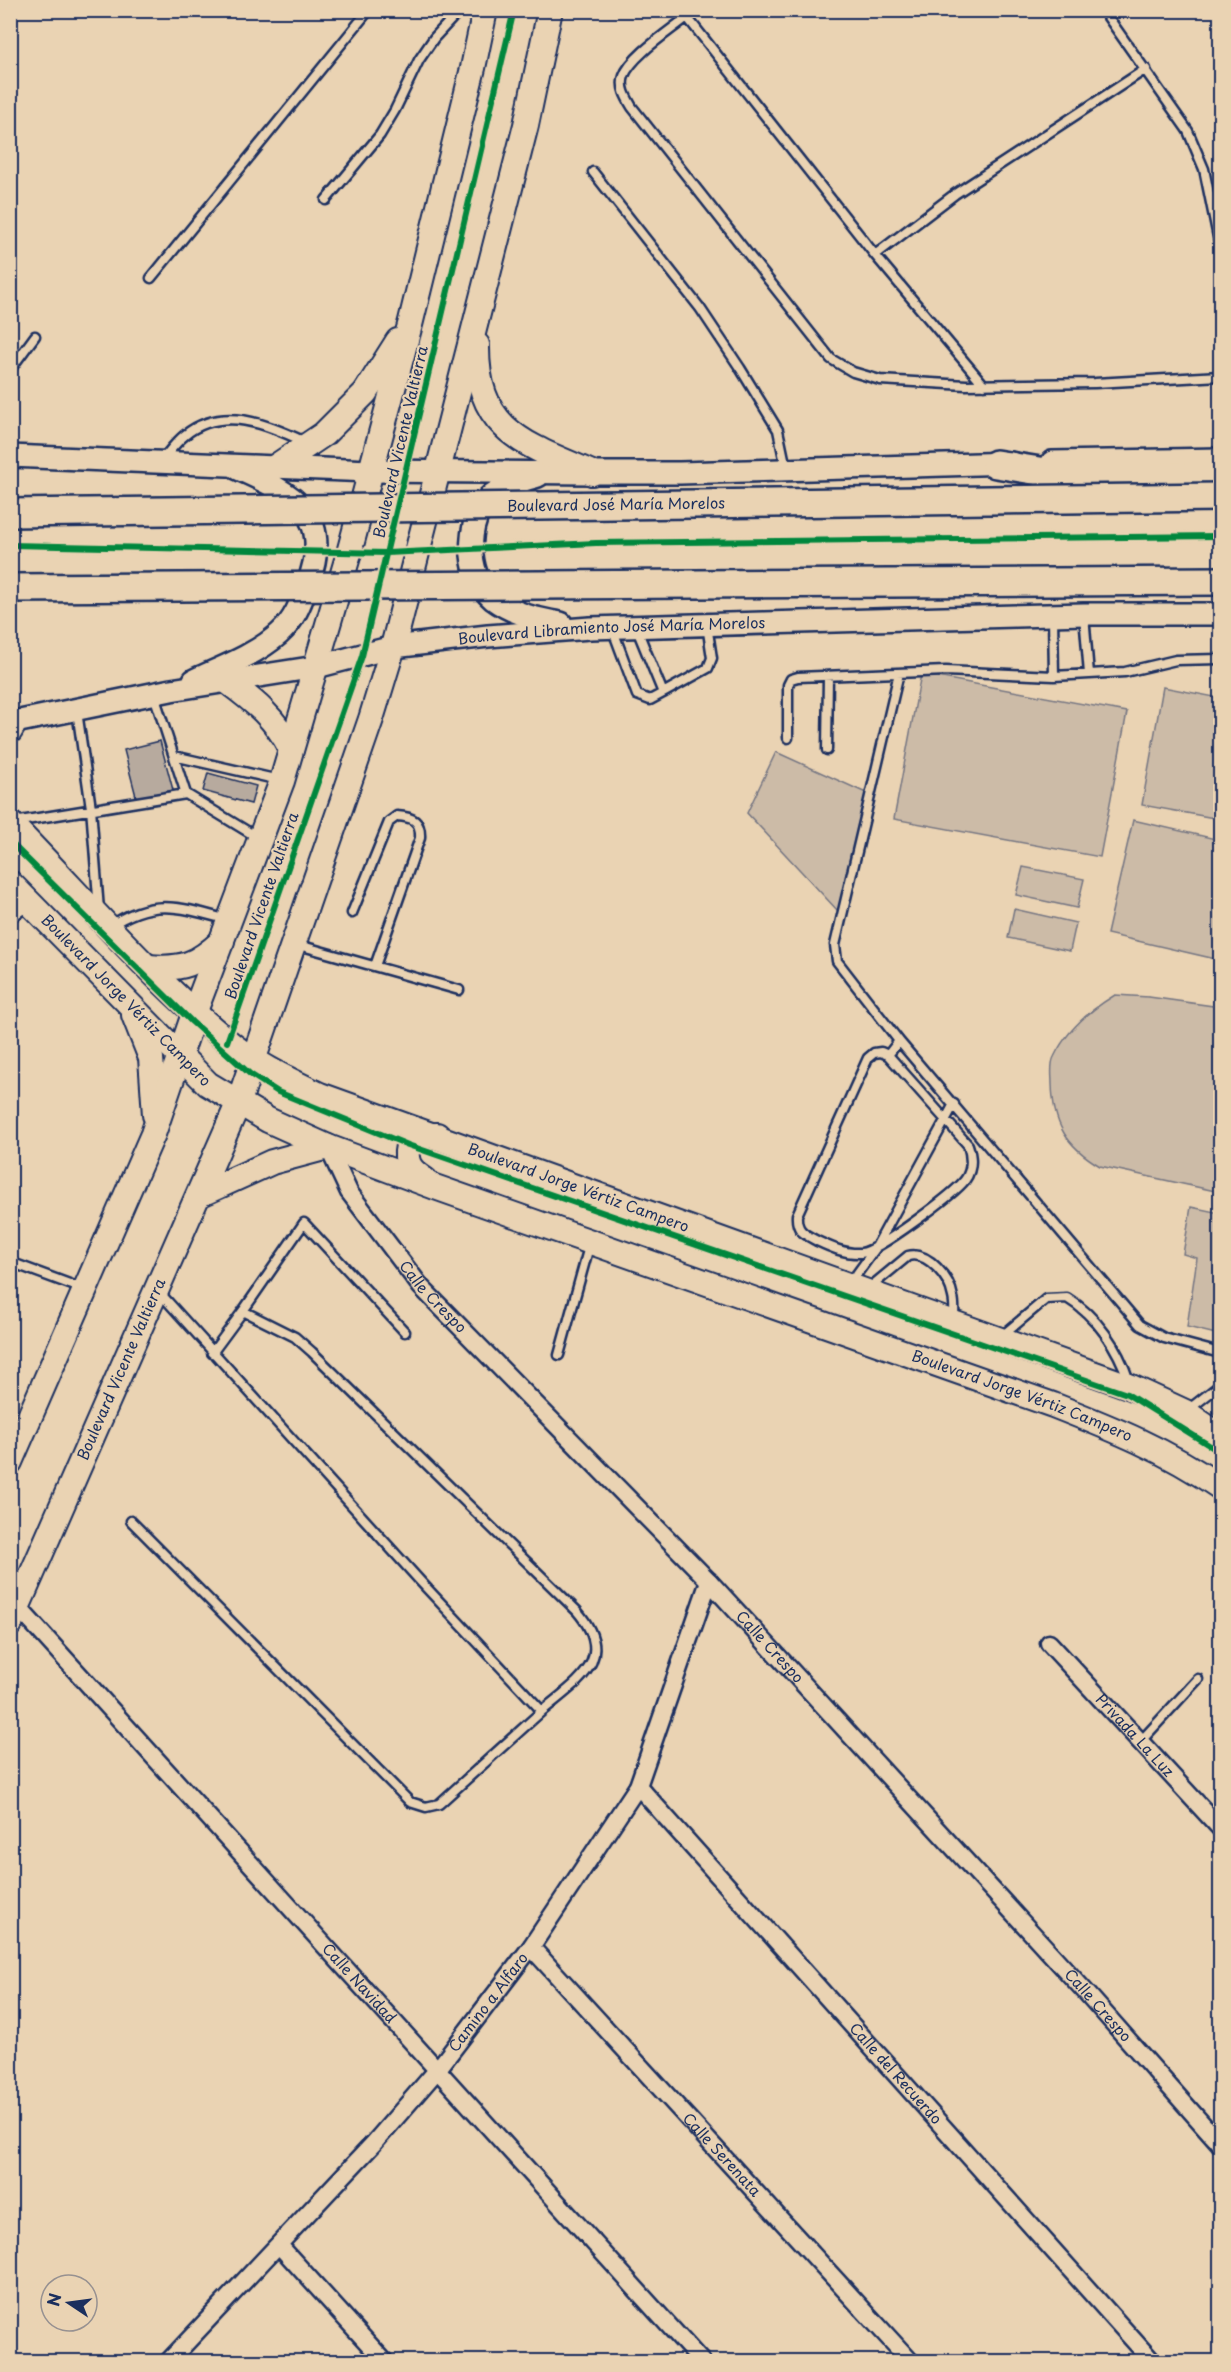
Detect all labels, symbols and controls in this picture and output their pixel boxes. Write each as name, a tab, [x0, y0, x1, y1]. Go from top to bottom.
street label: Boulevard Vicente Valtierra	[366, 343, 433, 540]
street label: Boulevard José María Morelos	[507, 491, 725, 516]
street label: Boulevard Libramiento José María Morelos	[456, 610, 766, 649]
street label: Boulevard Vicente Valtierra	[218, 808, 304, 1002]
street label: Boulevard Jorge Vértiz Campero	[37, 908, 217, 1091]
street label: Boulevard Jorge Vértiz Campero	[465, 1136, 693, 1237]
street label: Calle Crespo	[395, 1255, 473, 1337]
street label: Boulevard Vicente Valtierra	[70, 1274, 171, 1464]
street label: Boulevard Jorge Vértiz Campero	[909, 1343, 1136, 1447]
street label: Calle Crespo	[731, 1605, 810, 1687]
street label: Privada La Luz	[1091, 1688, 1180, 1781]
street label: Calle Navidad	[318, 1937, 403, 2028]
street label: Camino a Alfaro	[442, 1947, 533, 2056]
street label: Calle Crespo	[1060, 1963, 1138, 2046]
street label: Calle del Recuerdo	[845, 2017, 948, 2129]
street label: Calle Serenata	[678, 2107, 767, 2201]
north arrow	[39, 2273, 99, 2333]
text: N	[40, 2291, 67, 2308]

